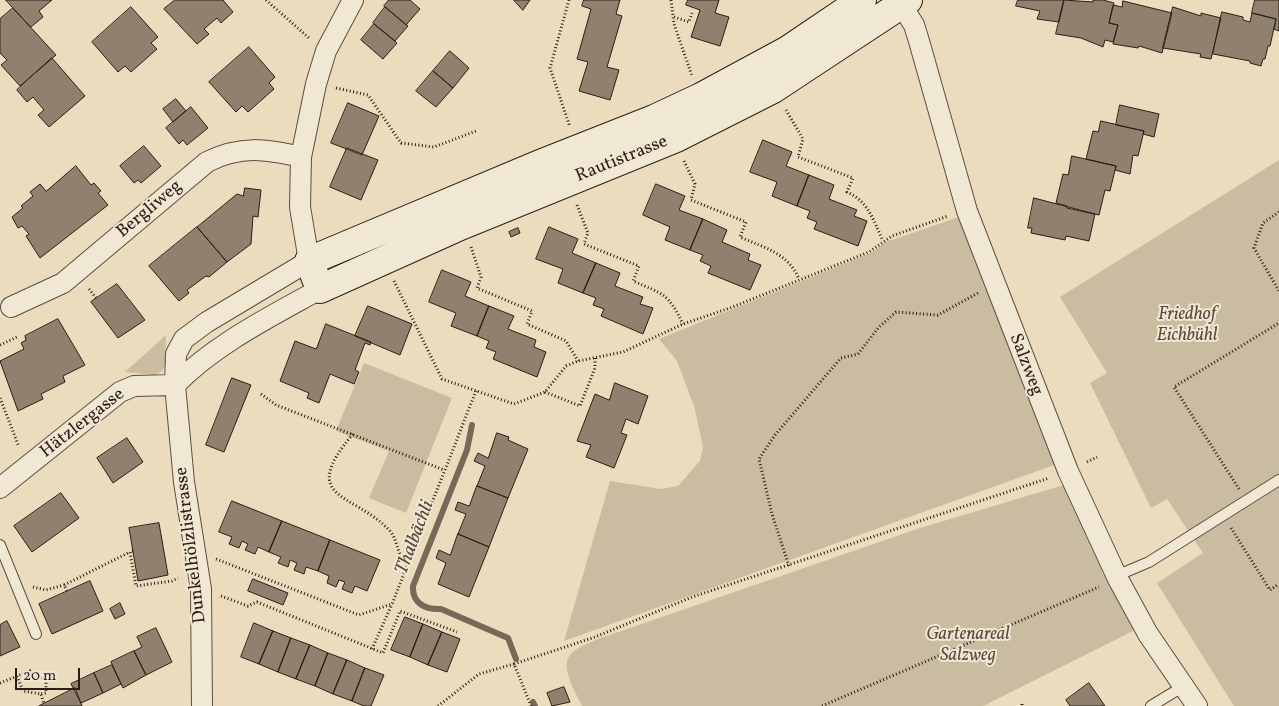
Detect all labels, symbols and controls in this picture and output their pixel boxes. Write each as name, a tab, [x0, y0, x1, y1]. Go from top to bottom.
street label: Rautistrasse	[573, 132, 671, 188]
street label: Bergliweg	[113, 176, 187, 244]
park label: Friedhof Eichbühl	[1157, 305, 1217, 348]
street label: Salzweg	[1003, 331, 1047, 399]
street label: Hätzlergasse	[37, 384, 129, 464]
street label: Dunkelhölzlistrasse	[172, 466, 212, 624]
water label: Thalbächli	[392, 498, 440, 578]
park label: Gartenareal Salzweg	[926, 625, 1010, 668]
scale bar	[18, 658, 82, 690]
text: 20 m	[23, 666, 56, 687]

